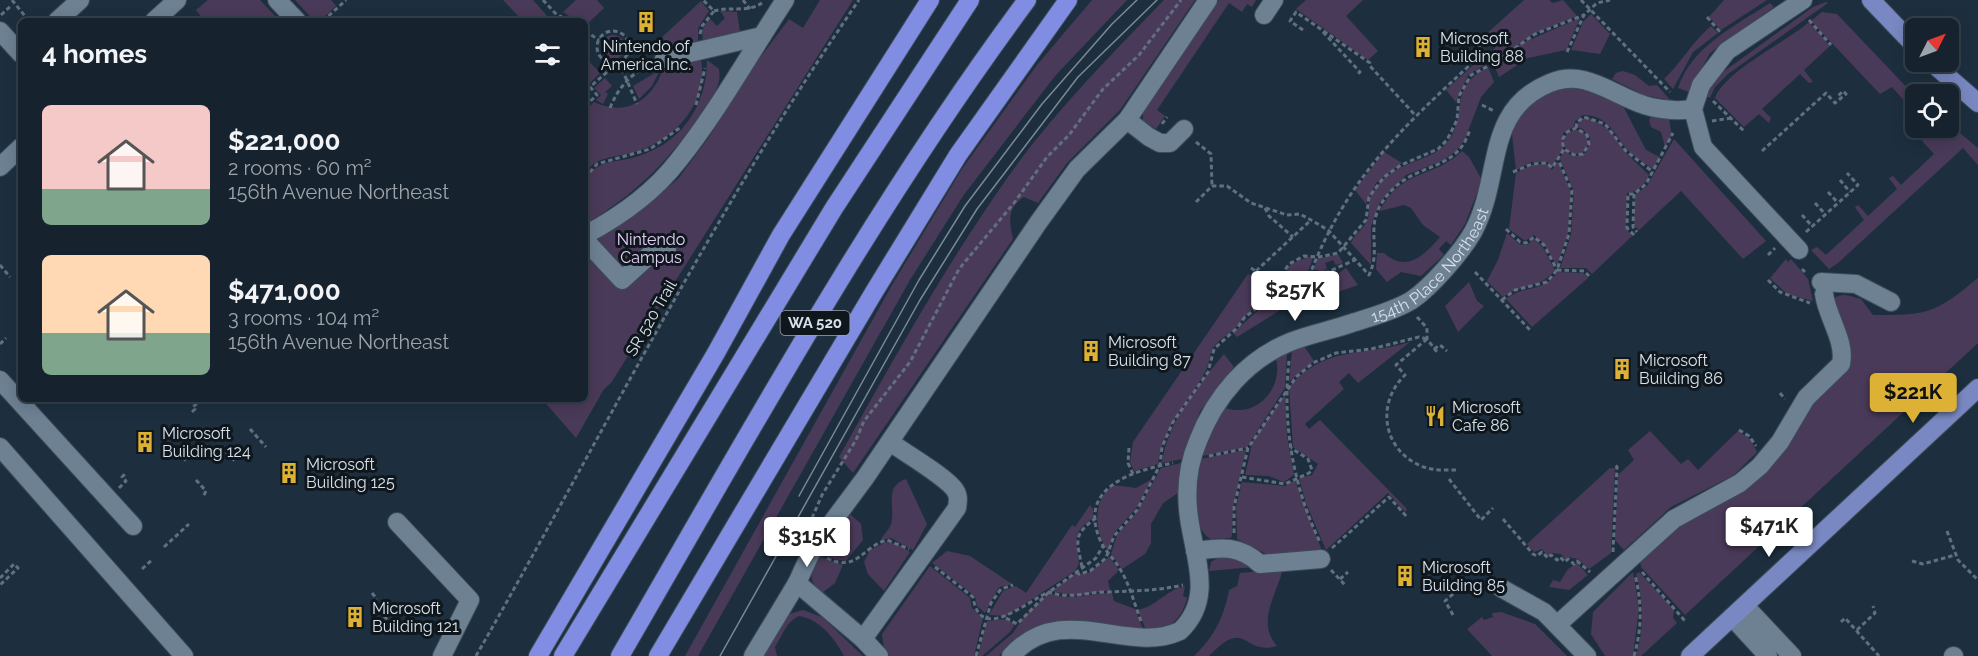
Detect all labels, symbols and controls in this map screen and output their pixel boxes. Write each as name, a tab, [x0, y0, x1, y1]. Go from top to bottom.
building icon: Nintendo of America Inc.	[634, 10, 658, 34]
north arrow	[1905, 18, 1959, 72]
map controls	[1905, 18, 1959, 138]
place label: Microsoft Building 88	[1440, 29, 1524, 66]
building icon: Microsoft Building 88	[1411, 35, 1435, 59]
place label: Nintendo of America Inc.	[601, 37, 691, 74]
icon: filters	[531, 38, 564, 71]
text: 4 homes	[42, 39, 147, 69]
button: locate	[1905, 84, 1959, 138]
text: $221,000	[228, 126, 341, 156]
icon: home	[90, 129, 162, 201]
text: 2 rooms · 60 m²	[228, 156, 372, 180]
text: 156th Avenue Northeast	[228, 180, 449, 204]
street label: 154th Place Northeast	[1368, 205, 1492, 326]
park label: Nintendo Campus	[617, 230, 685, 267]
pin: $257K	[1253, 271, 1337, 322]
text: $471,000	[228, 276, 341, 306]
street label: SR 520 Trail	[621, 276, 681, 360]
text: $257K	[1265, 278, 1325, 302]
icon: home	[90, 279, 162, 351]
text: 3 rooms · 104 m²	[228, 306, 379, 330]
road number: WA 520	[780, 311, 850, 335]
text: 156th Avenue Northeast	[228, 330, 449, 354]
place label: Microsoft Building 87	[1108, 333, 1191, 370]
building icon: Microsoft Building 87	[1079, 339, 1103, 363]
place label: Microsoft Building 86	[1639, 351, 1723, 388]
building icon: Microsoft Building 86	[1610, 357, 1634, 381]
pin: $221K	[1871, 373, 1955, 424]
text: $221K	[1884, 380, 1942, 404]
place label: Microsoft Cafe 86	[1452, 398, 1522, 435]
restaurant icon: Microsoft Cafe 86	[1423, 404, 1447, 428]
place label: Microsoft Building 124	[162, 424, 251, 461]
building icon: Microsoft Building 124	[133, 430, 157, 454]
place label: Microsoft Building 125	[306, 455, 395, 492]
building icon: Microsoft Building 125	[277, 461, 301, 485]
pin: $471K	[1727, 507, 1811, 558]
text: $471K	[1740, 514, 1798, 538]
pin: $315K	[765, 517, 849, 568]
text: $315K	[778, 524, 836, 548]
place label: Microsoft Building 85	[1422, 558, 1505, 595]
building icon: Microsoft Building 85	[1393, 564, 1417, 588]
place label: Microsoft Building 121	[372, 599, 459, 636]
building icon: Microsoft Building 121	[343, 605, 367, 629]

